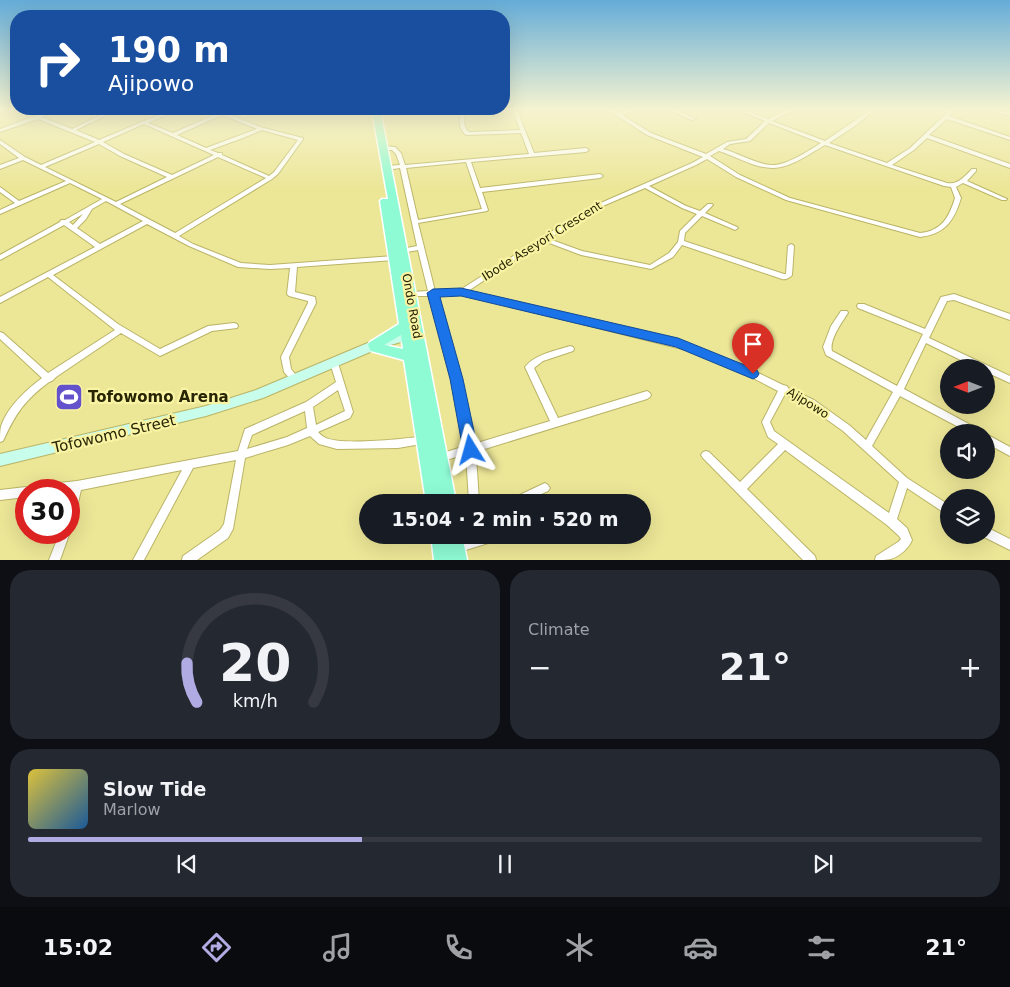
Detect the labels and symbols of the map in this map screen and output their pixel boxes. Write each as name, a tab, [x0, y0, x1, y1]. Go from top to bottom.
street label: Ibode Aseyori Crescent	[479, 198, 605, 284]
street label: Ondo Road	[399, 272, 425, 340]
pin	[732, 323, 774, 374]
north arrow	[940, 359, 995, 414]
sports icon: Tofowomo Arena	[54, 382, 84, 412]
street label: Ajipowo	[784, 385, 832, 421]
place label: Tofowomo Arena	[88, 388, 229, 406]
street label: Tofowomo Street	[50, 411, 177, 457]
position arrow	[444, 423, 496, 475]
speed limit sign: 30	[15, 479, 80, 544]

